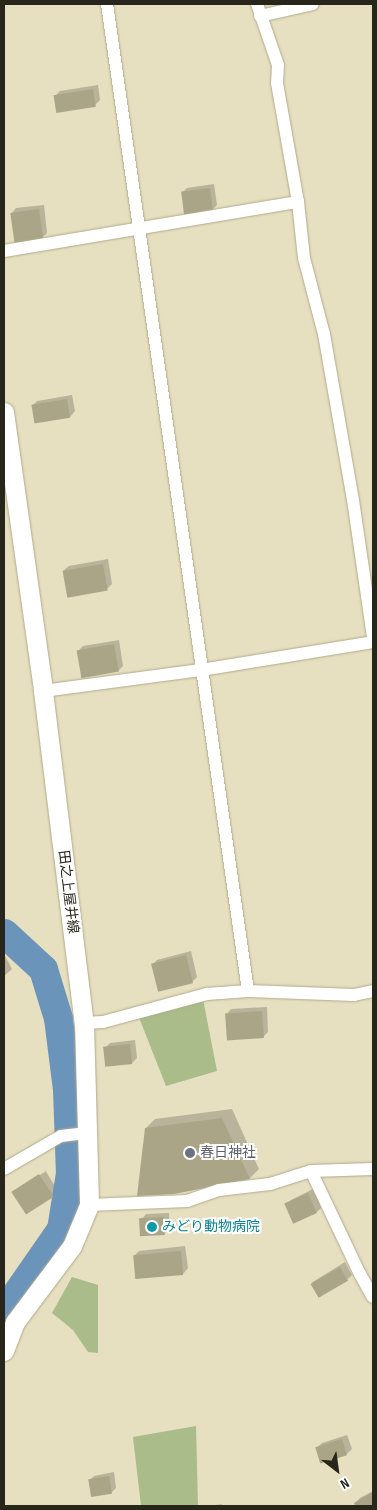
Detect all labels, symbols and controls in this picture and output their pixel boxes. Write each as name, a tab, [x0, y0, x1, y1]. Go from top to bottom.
street label: 田之上屋井線	[55, 849, 81, 935]
place label: 春日神社	[200, 1145, 256, 1161]
marker: 春日神社	[184, 1147, 196, 1159]
place label: みどり動物病院	[162, 1219, 260, 1235]
marker: みどり動物病院	[146, 1221, 158, 1233]
north arrow	[312, 1445, 362, 1495]
text: N	[337, 1474, 352, 1493]

